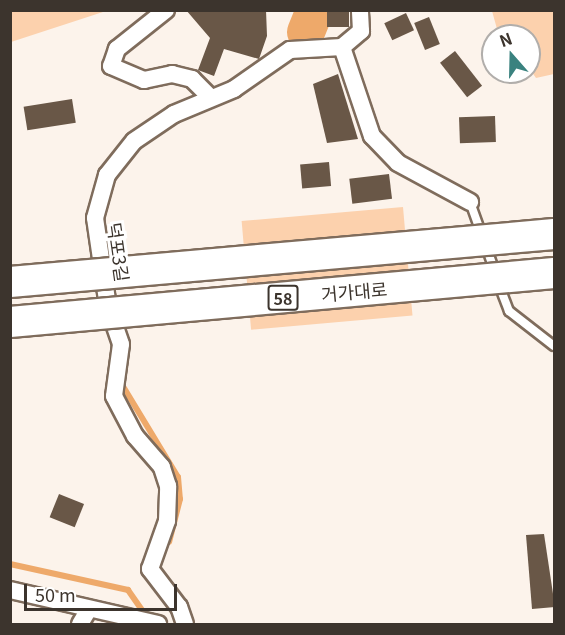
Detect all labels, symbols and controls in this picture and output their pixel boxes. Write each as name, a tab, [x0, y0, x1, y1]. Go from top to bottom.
north arrow	[481, 24, 541, 84]
text: N	[496, 26, 515, 52]
street label: 덕포3길	[104, 221, 134, 283]
street label: 거가대로	[320, 277, 388, 305]
road number: 58	[266, 285, 300, 311]
scale bar	[27, 572, 180, 610]
text: 50 m	[35, 581, 76, 607]

